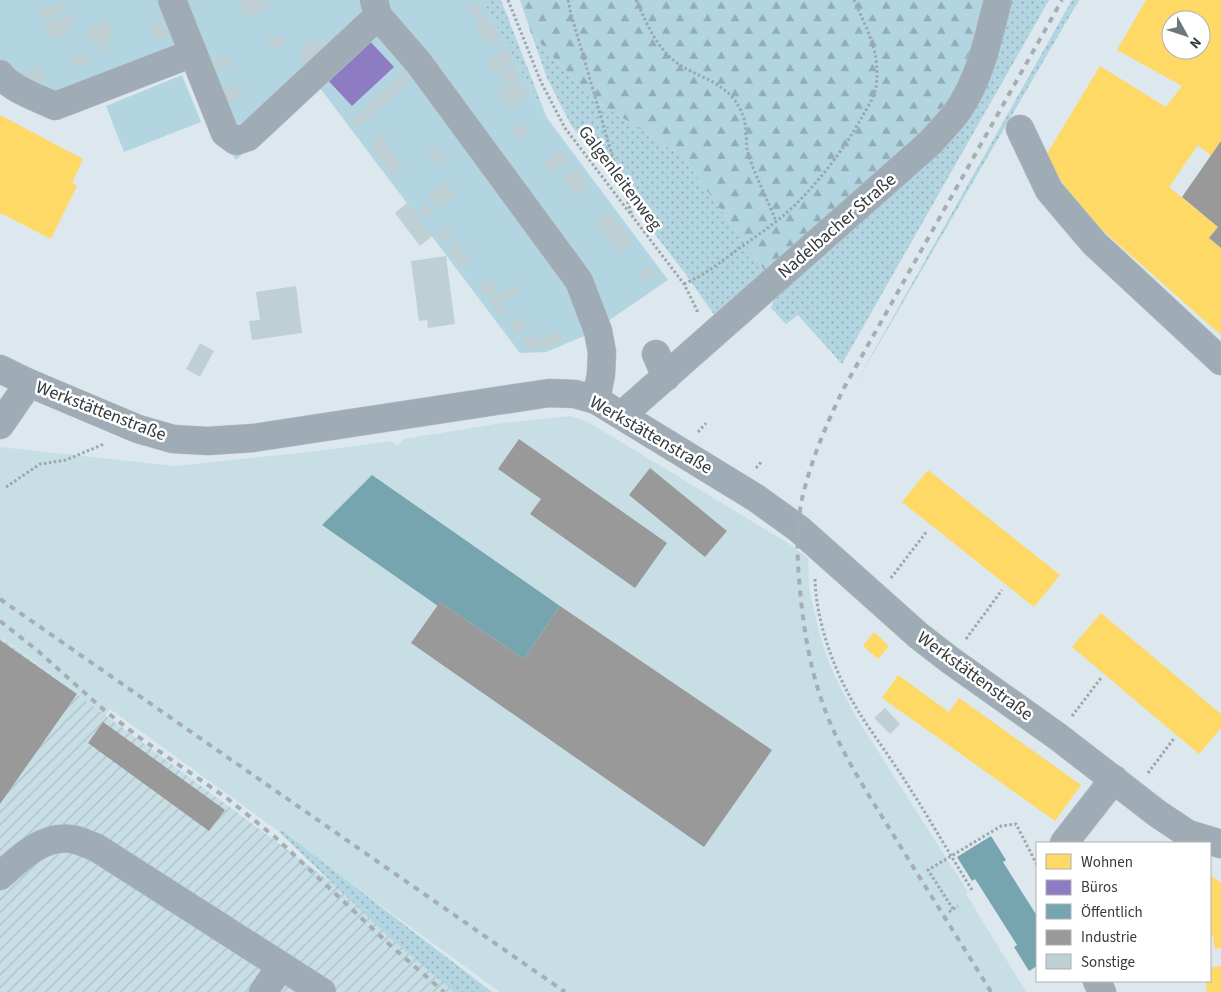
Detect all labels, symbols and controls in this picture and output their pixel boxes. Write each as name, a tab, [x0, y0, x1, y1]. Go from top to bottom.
north arrow	[1161, 10, 1211, 60]
text: N	[1185, 33, 1206, 53]
street label: Galgenleitenweg	[572, 120, 668, 236]
street label: Nadelbacher Straße	[772, 168, 902, 284]
street label: Werkstättenstraße	[32, 375, 170, 447]
street label: Werkstättenstraße	[585, 390, 717, 480]
street label: Werkstättenstraße	[912, 625, 1038, 727]
legend	[1036, 842, 1211, 982]
text: Wohnen	[1081, 852, 1133, 873]
text: Büros	[1081, 877, 1117, 898]
text: Öffentlich	[1081, 902, 1143, 923]
text: Industrie	[1081, 927, 1137, 948]
text: Sonstige	[1081, 952, 1135, 973]

